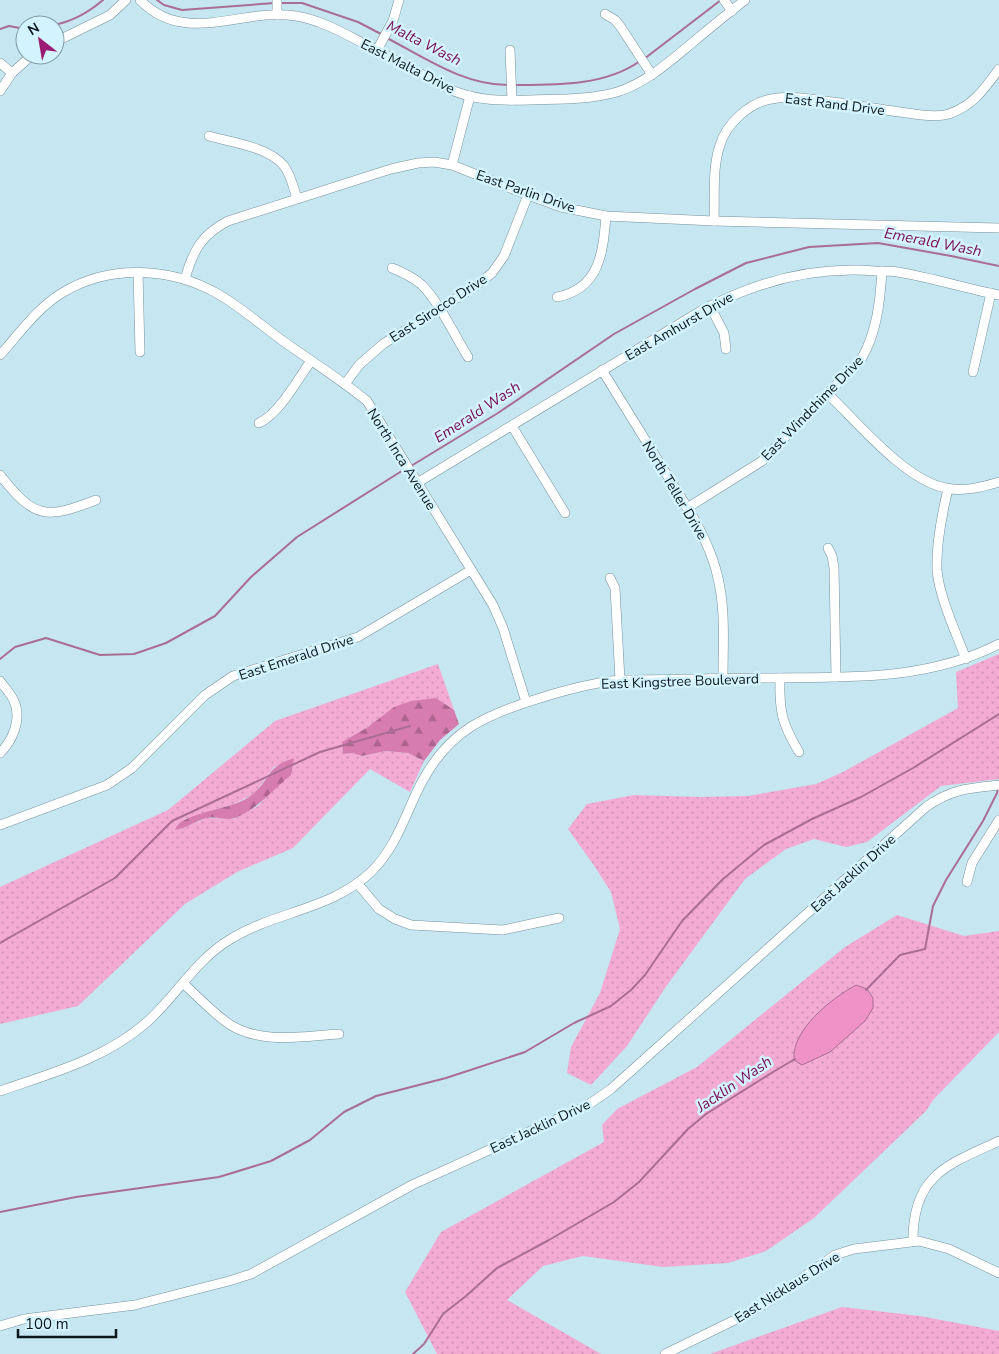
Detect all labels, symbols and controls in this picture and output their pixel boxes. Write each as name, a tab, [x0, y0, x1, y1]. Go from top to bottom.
north arrow	[15, 15, 65, 65]
water label: Malta Wash	[383, 16, 465, 70]
text: N	[24, 18, 43, 40]
street label: East Malta Drive	[357, 35, 458, 98]
street label: East Rand Drive	[784, 89, 886, 120]
street label: East Parlin Drive	[474, 166, 578, 217]
water label: Emerald Wash	[882, 223, 984, 261]
street label: East Sirocco Drive	[386, 270, 491, 347]
street label: East Amhurst Drive	[622, 288, 737, 365]
street label: East Windchime Drive	[757, 352, 868, 465]
water label: Emerald Wash	[430, 377, 524, 447]
street label: North Inca Avenue	[363, 405, 441, 514]
street label: North Teller Drive	[638, 437, 712, 543]
street label: East Emerald Drive	[236, 630, 356, 685]
street label: East Kingstree Boulevard	[601, 669, 759, 694]
street label: East Jacklin Drive	[807, 830, 900, 917]
water label: Jacklin Wash	[692, 1051, 776, 1117]
street label: East Jacklin Drive	[487, 1095, 593, 1158]
street label: East Nicklaus Drive	[731, 1247, 843, 1327]
scale bar	[18, 1306, 115, 1338]
text: 100 m	[25, 1314, 69, 1334]

